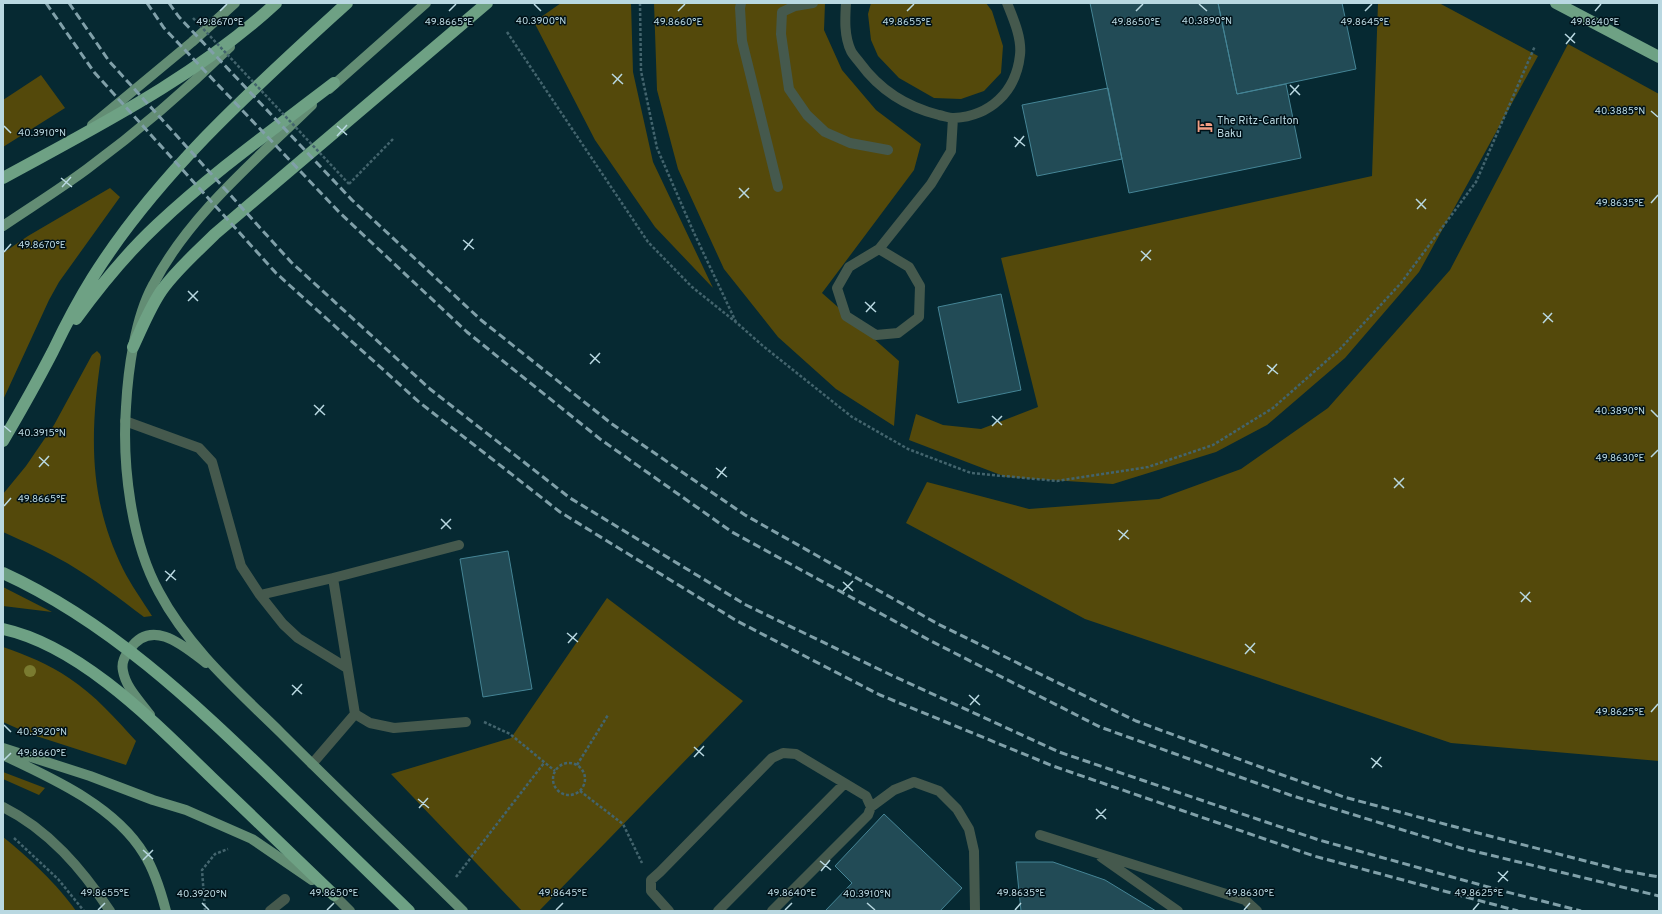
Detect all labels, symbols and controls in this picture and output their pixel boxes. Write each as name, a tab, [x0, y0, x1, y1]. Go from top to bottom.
text: 40.3900°N	[516, 15, 566, 28]
text: 40.3890°N	[1182, 15, 1232, 28]
text: 49.8670°E	[196, 16, 244, 29]
text: 49.8665°E	[425, 16, 473, 29]
text: 49.8660°E	[654, 16, 702, 29]
text: 49.8655°E	[883, 16, 931, 29]
text: 49.8650°E	[1111, 16, 1161, 29]
text: 49.8645°E	[1341, 16, 1389, 29]
text: 49.8640°E	[1570, 16, 1620, 29]
text: 40.3885°N	[1595, 105, 1645, 118]
place label: The Ritz-Carlton Baku	[1217, 114, 1299, 141]
hotel icon: The Ritz-Carlton Baku	[1196, 117, 1214, 135]
text: 40.3910°N	[18, 127, 66, 140]
text: 49.8635°E	[1596, 197, 1644, 210]
text: 49.8670°E	[18, 239, 66, 252]
text: 40.3890°N	[1595, 405, 1645, 418]
text: 40.3915°N	[18, 427, 66, 440]
text: 49.8630°E	[1596, 452, 1644, 465]
text: 49.8665°E	[18, 493, 66, 506]
text: 49.8625°E	[1596, 706, 1644, 719]
text: 40.3920°N	[17, 726, 67, 739]
text: 49.8660°E	[18, 747, 66, 760]
text: 49.8655°E	[81, 887, 129, 900]
text: 49.8650°E	[309, 887, 359, 900]
text: 49.8645°E	[539, 887, 587, 900]
text: 49.8640°E	[767, 887, 817, 900]
text: 49.8635°E	[997, 887, 1045, 900]
text: 49.8630°E	[1226, 887, 1274, 900]
text: 49.8625°E	[1455, 887, 1503, 900]
text: 40.3920°N	[177, 888, 227, 901]
text: 40.3910°N	[843, 888, 891, 901]

